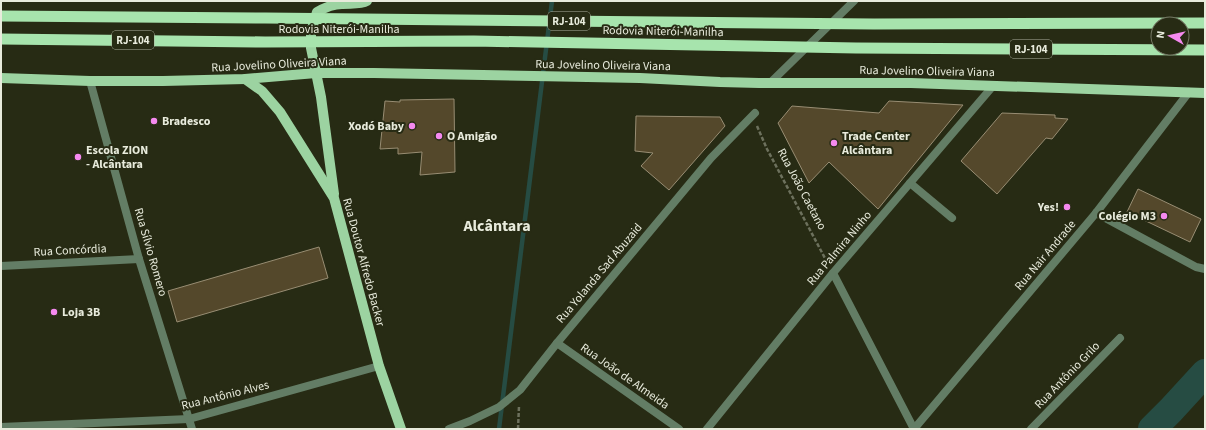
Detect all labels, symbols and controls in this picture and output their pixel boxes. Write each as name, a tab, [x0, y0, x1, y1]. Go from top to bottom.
road number: RJ-104	[548, 12, 590, 30]
north arrow	[1150, 16, 1190, 56]
street label: Rodovia Niterói-Manilha	[278, 21, 400, 38]
street label: Rodovia Niterói-Manilha	[602, 22, 724, 41]
text: N	[1153, 30, 1169, 39]
road number: RJ-104	[112, 31, 154, 49]
road number: RJ-104	[1010, 40, 1052, 58]
street label: Rua Jovelino Oliveira Viana	[211, 52, 347, 77]
street label: Rua Jovelino Oliveira Viana	[535, 56, 671, 75]
street label: Rua Jovelino Oliveira Viana	[859, 62, 995, 81]
place label: Bradesco	[162, 113, 211, 130]
marker: Bradesco	[149, 116, 159, 126]
place label: Xodó Baby	[348, 118, 405, 135]
marker: Xodó Baby	[407, 121, 417, 131]
place label: O Amigão	[447, 128, 498, 145]
place label: Trade Center Alcântara	[841, 128, 910, 159]
marker: O Amigão	[434, 131, 444, 141]
marker: Trade Center Alcântara	[829, 138, 839, 148]
place label: Escola ZION - Alcântara	[86, 142, 148, 173]
street label: Rua João Caetano	[773, 145, 830, 233]
marker: Escola ZION - Alcântara	[73, 152, 83, 162]
street label: Rua Doutor Alfredo Backer	[338, 196, 389, 329]
place label: Yes!	[1037, 199, 1059, 216]
marker: Yes!	[1062, 202, 1072, 212]
street label: Rua Sílvio Romero	[130, 206, 171, 298]
street label: Rua Palmira Ninho	[803, 207, 876, 289]
place label: Colégio M3	[1099, 208, 1156, 225]
marker: Colégio M3	[1159, 211, 1169, 221]
district label: Alcântara	[462, 215, 531, 237]
street label: Rua Nair Andrade	[1011, 216, 1080, 294]
street label: Rua Yolanda Sad Abuzaid	[552, 220, 646, 327]
street label: Rua Concórdia	[33, 240, 107, 261]
place label: Loja 3B	[62, 304, 100, 321]
marker: Loja 3B	[49, 307, 59, 317]
street label: Rua Antônio Grilo	[1031, 338, 1104, 413]
street label: Rua João de Almeida	[577, 339, 673, 413]
street label: Rua Antônio Alves	[179, 376, 271, 415]

